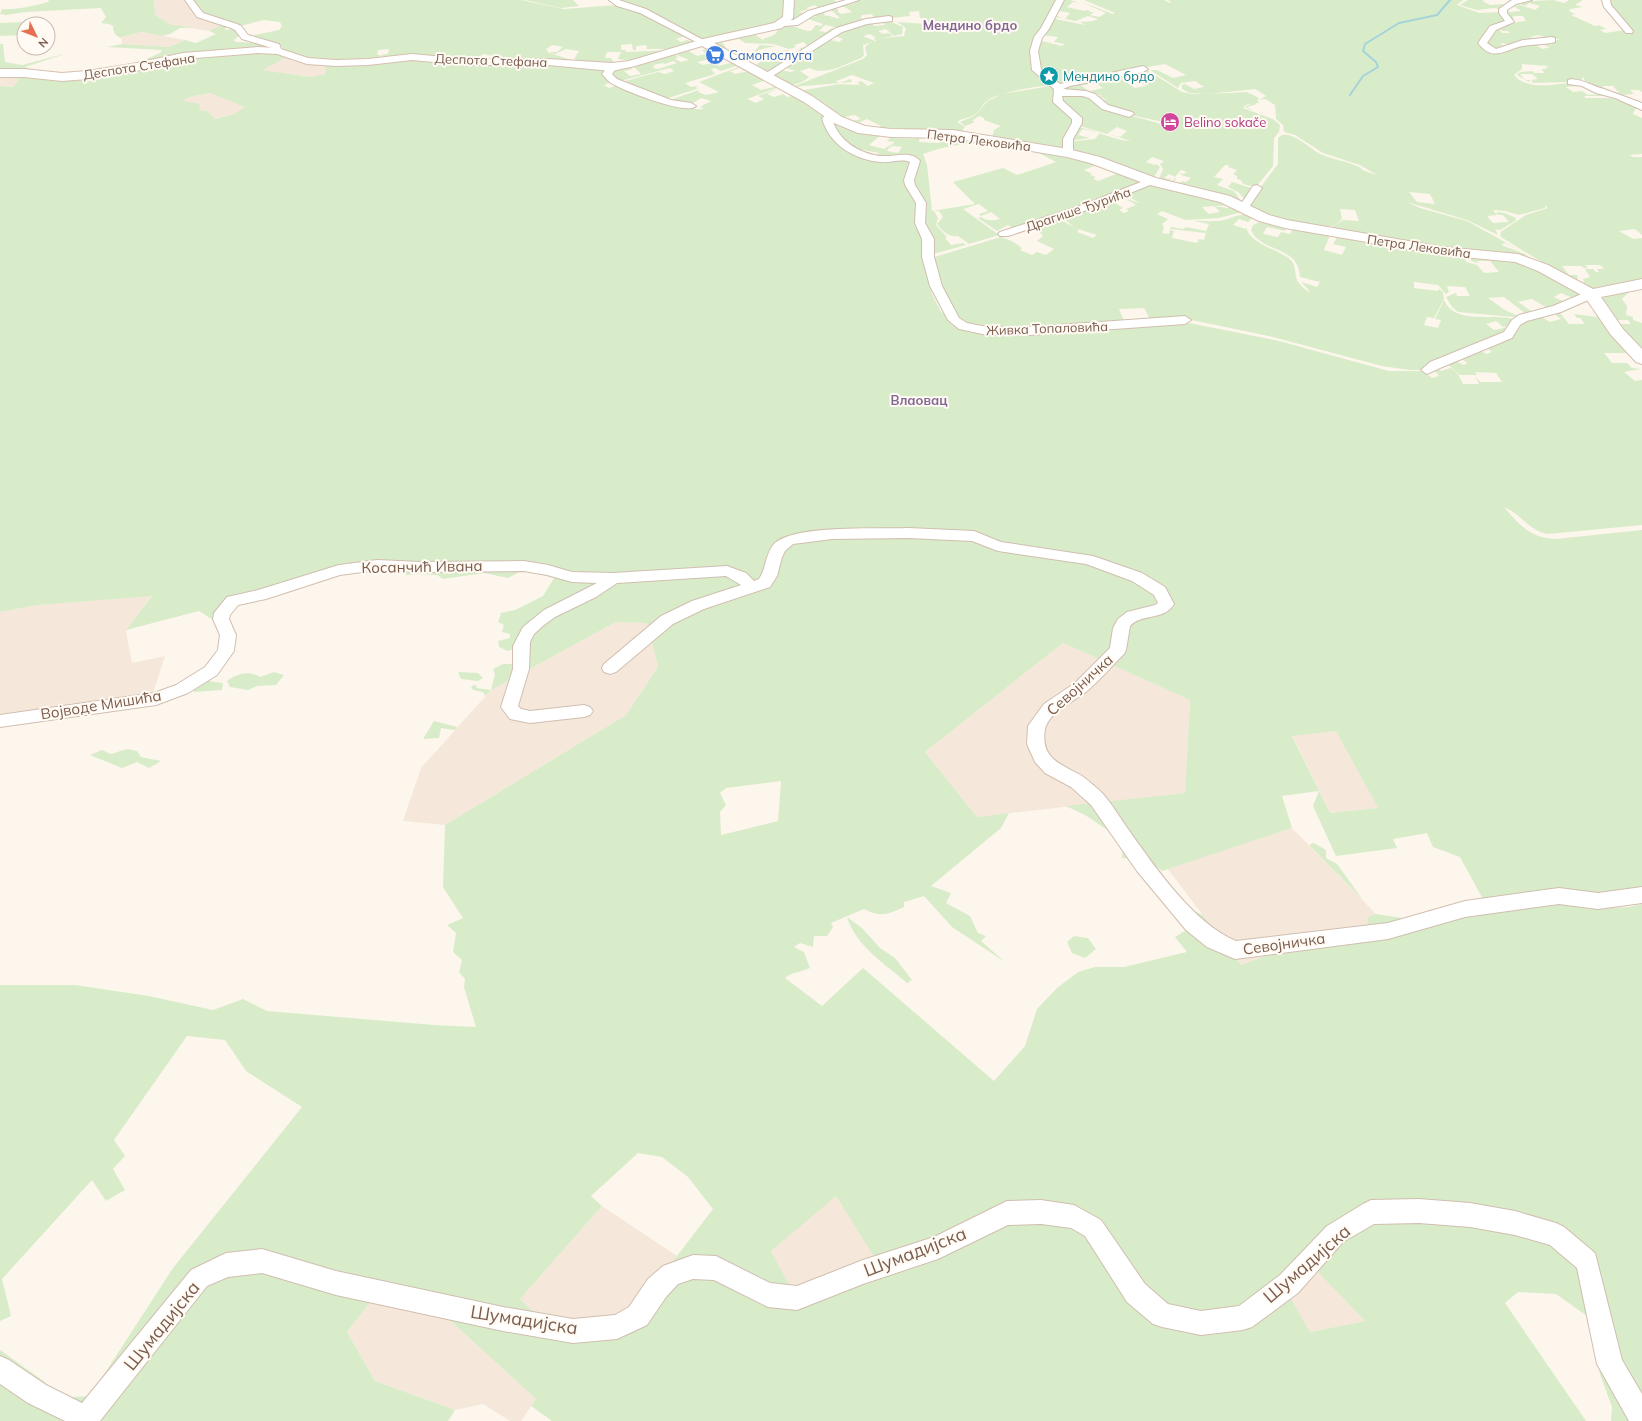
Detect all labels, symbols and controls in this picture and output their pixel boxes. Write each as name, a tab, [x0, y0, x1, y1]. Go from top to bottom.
north arrow	[16, 16, 56, 56]
district label: Мендино брдо	[923, 17, 1017, 33]
text: N	[35, 35, 51, 51]
supermarket icon: Самопослуга	[704, 44, 726, 66]
place label: Самопослуга	[729, 47, 812, 63]
street label: Деспота Стефана	[82, 49, 196, 83]
street label: Деспота Стефана	[434, 50, 548, 70]
place icon: Мендино брдо	[1038, 65, 1060, 87]
place label: Мендино брдо	[1063, 68, 1154, 84]
hotel icon: Belino sokače	[1159, 111, 1181, 133]
place label: Belino sokače	[1184, 114, 1266, 130]
street label: Петра Лековића	[926, 126, 1032, 154]
street label: Драгише Ђурића	[1023, 183, 1133, 235]
street label: Петра Лековића	[1366, 231, 1472, 261]
street label: Живка Топаловића	[986, 318, 1108, 338]
district label: Влаовац	[890, 392, 948, 408]
street label: Косанчић Ивана	[361, 556, 483, 577]
street label: Севојничка	[1043, 650, 1117, 719]
street label: Војводе Мишића	[39, 686, 163, 723]
street label: Севојничка	[1242, 928, 1326, 959]
street label: Шумадијска	[1258, 1219, 1355, 1308]
street label: Шумадијска	[860, 1221, 969, 1282]
street label: Шумадијска	[119, 1276, 205, 1375]
street label: Шумадијска	[469, 1300, 579, 1339]

